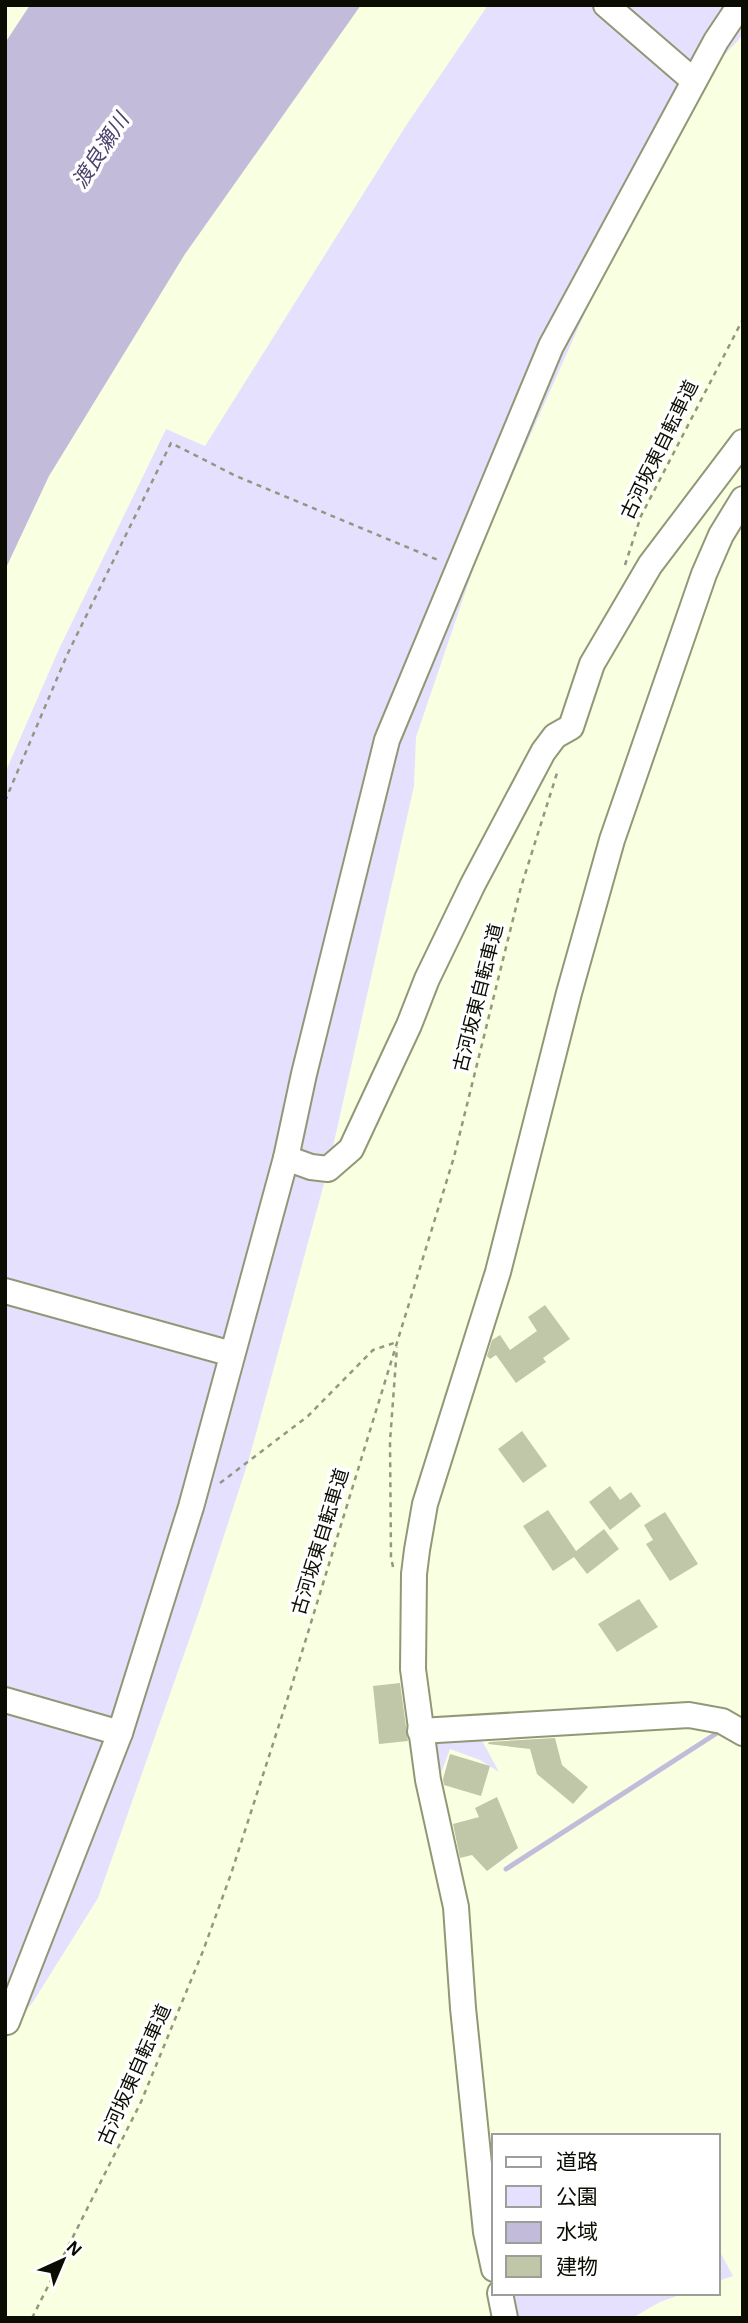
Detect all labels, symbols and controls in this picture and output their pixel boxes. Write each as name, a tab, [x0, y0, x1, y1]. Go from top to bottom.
water label: 渡良瀬川	[68, 108, 134, 192]
street label: 古河坂東自転車道	[617, 377, 702, 522]
street label: 古河坂東自転車道	[450, 922, 507, 1074]
street label: 古河坂東自転車道	[289, 1466, 352, 1617]
street label: 古河坂東自転車道	[94, 2001, 175, 2148]
legend	[492, 2134, 720, 2295]
text: 道路	[556, 2151, 598, 2173]
text: 公園	[556, 2187, 598, 2208]
text: 水域	[556, 2221, 598, 2243]
north arrow	[28, 2225, 98, 2295]
text: N	[62, 2237, 85, 2260]
text: 建物	[556, 2256, 598, 2278]

